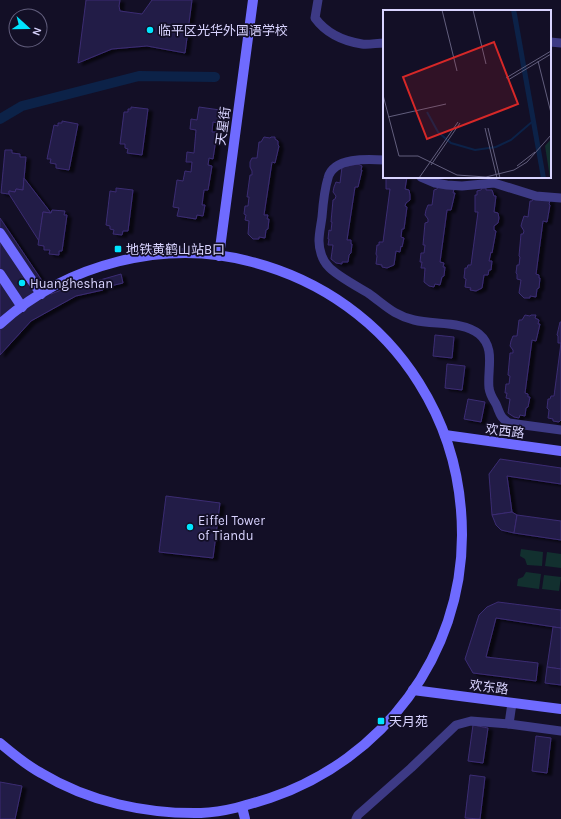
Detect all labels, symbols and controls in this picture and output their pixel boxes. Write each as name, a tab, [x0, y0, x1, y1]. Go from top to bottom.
north arrow	[8, 8, 48, 48]
inset map	[383, 10, 551, 178]
place label: 临平区光华外国语学校	[158, 23, 288, 38]
text: N	[29, 25, 44, 37]
marker: 临平区光华外国语学校	[145, 25, 155, 35]
street label: 天星街	[213, 106, 233, 146]
place label: 地铁黄鹤山站B口	[126, 242, 225, 257]
marker: 地铁黄鹤山站B口	[113, 244, 123, 254]
place label: Huangheshan	[30, 276, 113, 291]
marker: Huangheshan	[17, 278, 27, 288]
street label: 欢西路	[485, 421, 525, 441]
place label: Eiffel Tower of Tiandu	[198, 513, 265, 543]
marker: Eiffel Tower of Tiandu	[185, 522, 195, 532]
street label: 欢东路	[469, 677, 509, 697]
place label: 天月苑	[389, 714, 428, 729]
marker: 天月苑	[376, 716, 386, 726]

